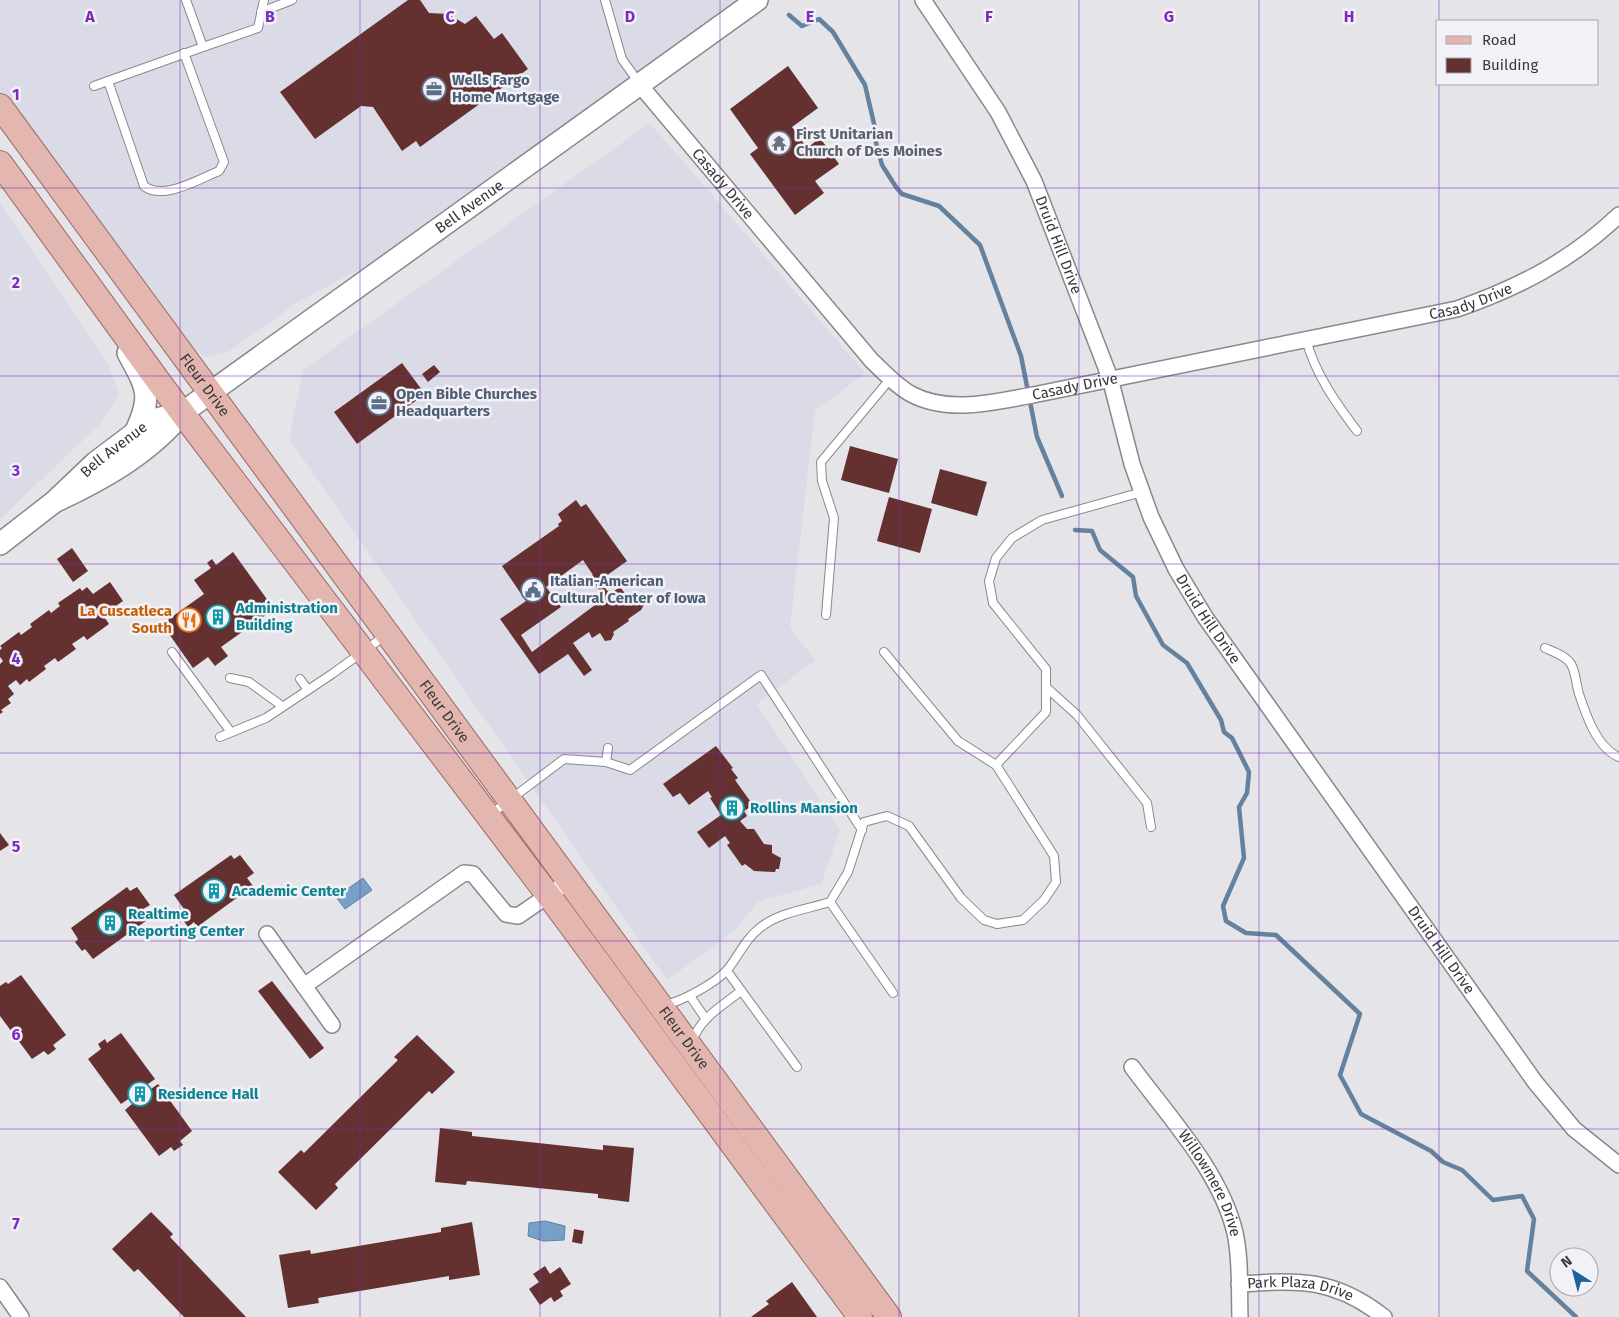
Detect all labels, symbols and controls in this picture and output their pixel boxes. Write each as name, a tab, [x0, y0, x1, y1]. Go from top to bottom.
text: A	[84, 7, 95, 26]
text: B	[265, 7, 275, 26]
text: C	[445, 7, 455, 26]
text: D	[625, 7, 635, 26]
text: E	[806, 7, 814, 26]
text: F	[985, 7, 993, 26]
text: G	[1164, 7, 1174, 26]
text: H	[1344, 7, 1354, 26]
legend	[1436, 20, 1599, 85]
text: Road	[1482, 31, 1517, 49]
text: Building	[1482, 56, 1538, 74]
place label: Wells Fargo Home Mortgage	[452, 71, 560, 106]
office icon: Wells Fargo Home Mortgage	[421, 76, 447, 102]
text: 1	[12, 85, 20, 104]
place label: First Unitarian Church of Des Moines	[796, 125, 942, 160]
temple icon: First Unitarian Church of Des Moines	[766, 130, 792, 156]
street label: Casady Drive	[688, 145, 758, 223]
street label: Bell Avenue	[432, 176, 507, 237]
street label: Druid Hill Drive	[1032, 193, 1086, 296]
text: 2	[12, 273, 20, 292]
street label: Casady Drive	[1427, 279, 1515, 323]
street label: Fleur Drive	[176, 350, 234, 420]
street label: Casady Drive	[1030, 369, 1119, 404]
place label: Open Bible Churches Headquarters	[396, 385, 537, 420]
office icon: Open Bible Churches Headquarters	[366, 390, 392, 416]
street label: Bell Avenue	[76, 418, 151, 481]
text: 3	[11, 461, 20, 480]
street label: Druid Hill Drive	[1172, 571, 1244, 667]
place label: Italian-American Cultural Center of Iowa	[550, 572, 706, 607]
public building icon: Italian-American Cultural Center of Iowa	[520, 577, 546, 603]
place label: Administration Building	[235, 599, 338, 634]
place label: La Cuscatleca South	[80, 602, 172, 637]
building icon: Administration Building	[205, 604, 231, 630]
restaurant icon: La Cuscatleca South	[176, 607, 202, 633]
text: 4	[11, 649, 21, 668]
street label: Fleur Drive	[415, 676, 473, 746]
building icon: Rollins Mansion	[719, 795, 745, 821]
place label: Rollins Mansion	[750, 799, 858, 817]
text: 5	[12, 837, 21, 856]
building icon: Academic Center	[201, 878, 227, 904]
place label: Academic Center	[231, 882, 347, 900]
street label: Druid Hill Drive	[1404, 902, 1479, 998]
place label: Realtime Reporting Center	[128, 905, 246, 940]
building icon: Realtime Reporting Center	[97, 910, 123, 936]
street label: Fleur Drive	[655, 1003, 713, 1073]
text: 6	[11, 1025, 21, 1044]
building icon: Residence Hall	[127, 1081, 153, 1107]
place label: Residence Hall	[158, 1085, 259, 1103]
street label: Willowmere Drive	[1175, 1126, 1245, 1238]
text: 7	[12, 1214, 20, 1233]
north arrow	[1549, 1247, 1599, 1297]
text: N	[1558, 1252, 1575, 1271]
street label: Park Plaza Drive	[1247, 1273, 1357, 1305]

